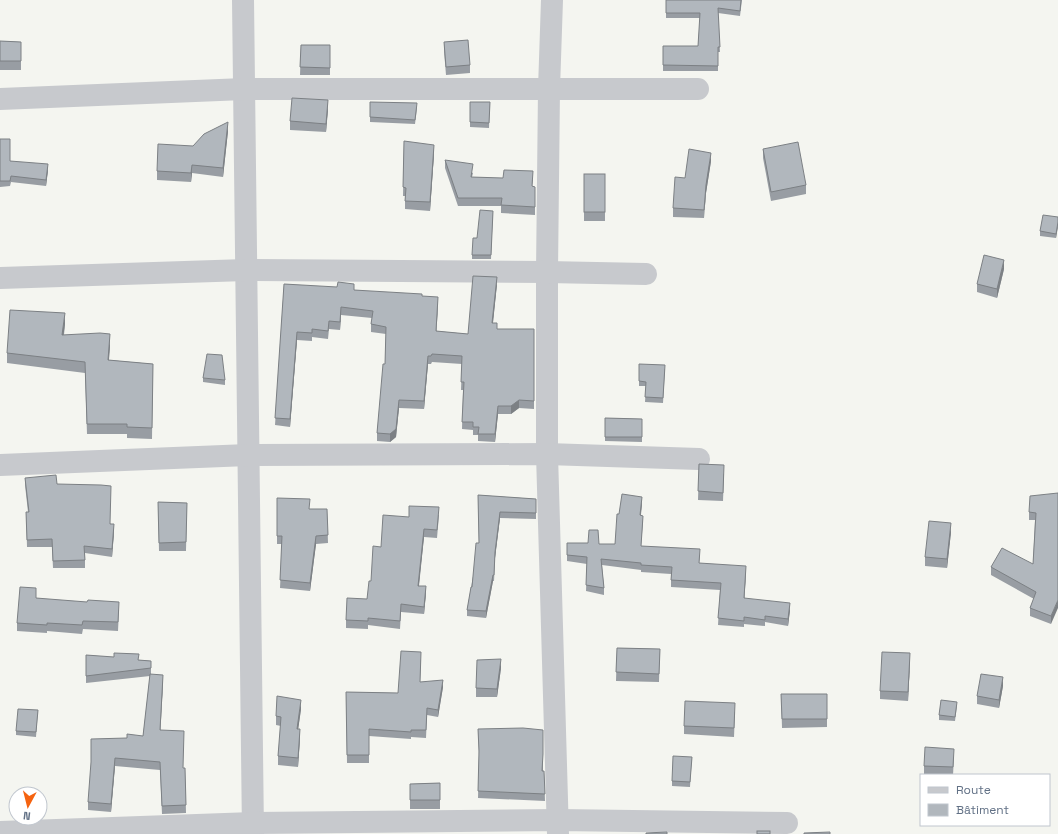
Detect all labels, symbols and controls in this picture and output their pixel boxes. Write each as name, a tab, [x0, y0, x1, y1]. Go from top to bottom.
legend	[920, 774, 1050, 826]
text: Route	[956, 782, 991, 798]
north arrow	[8, 786, 48, 826]
text: Bâtiment	[956, 802, 1009, 818]
text: N	[22, 809, 31, 823]

